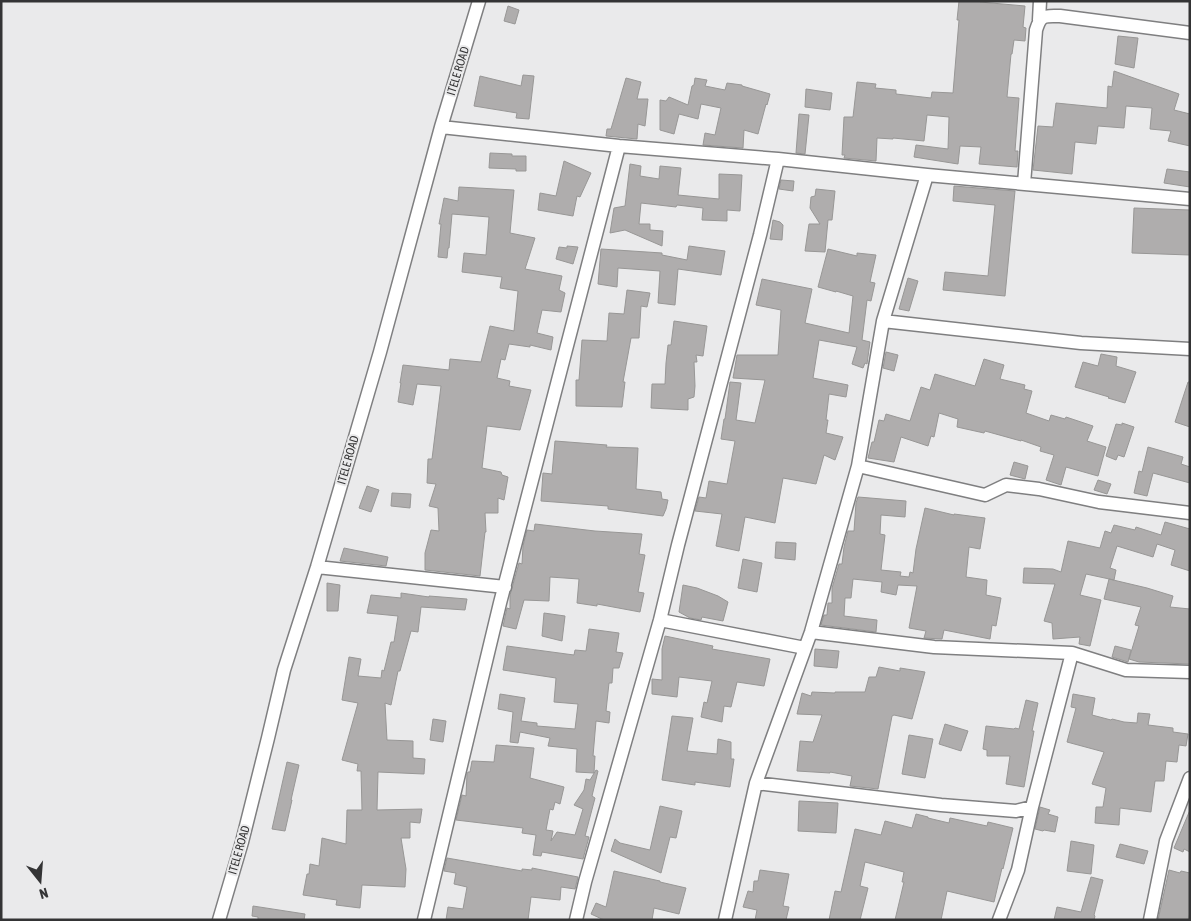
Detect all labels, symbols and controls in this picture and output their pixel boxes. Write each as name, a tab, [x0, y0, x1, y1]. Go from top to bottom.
street label: ITELE ROAD	[444, 45, 472, 97]
street label: ITELE ROAD	[334, 434, 362, 486]
street label: ITELE ROAD	[225, 824, 253, 876]
north arrow	[15, 856, 65, 906]
text: N	[38, 885, 50, 902]

